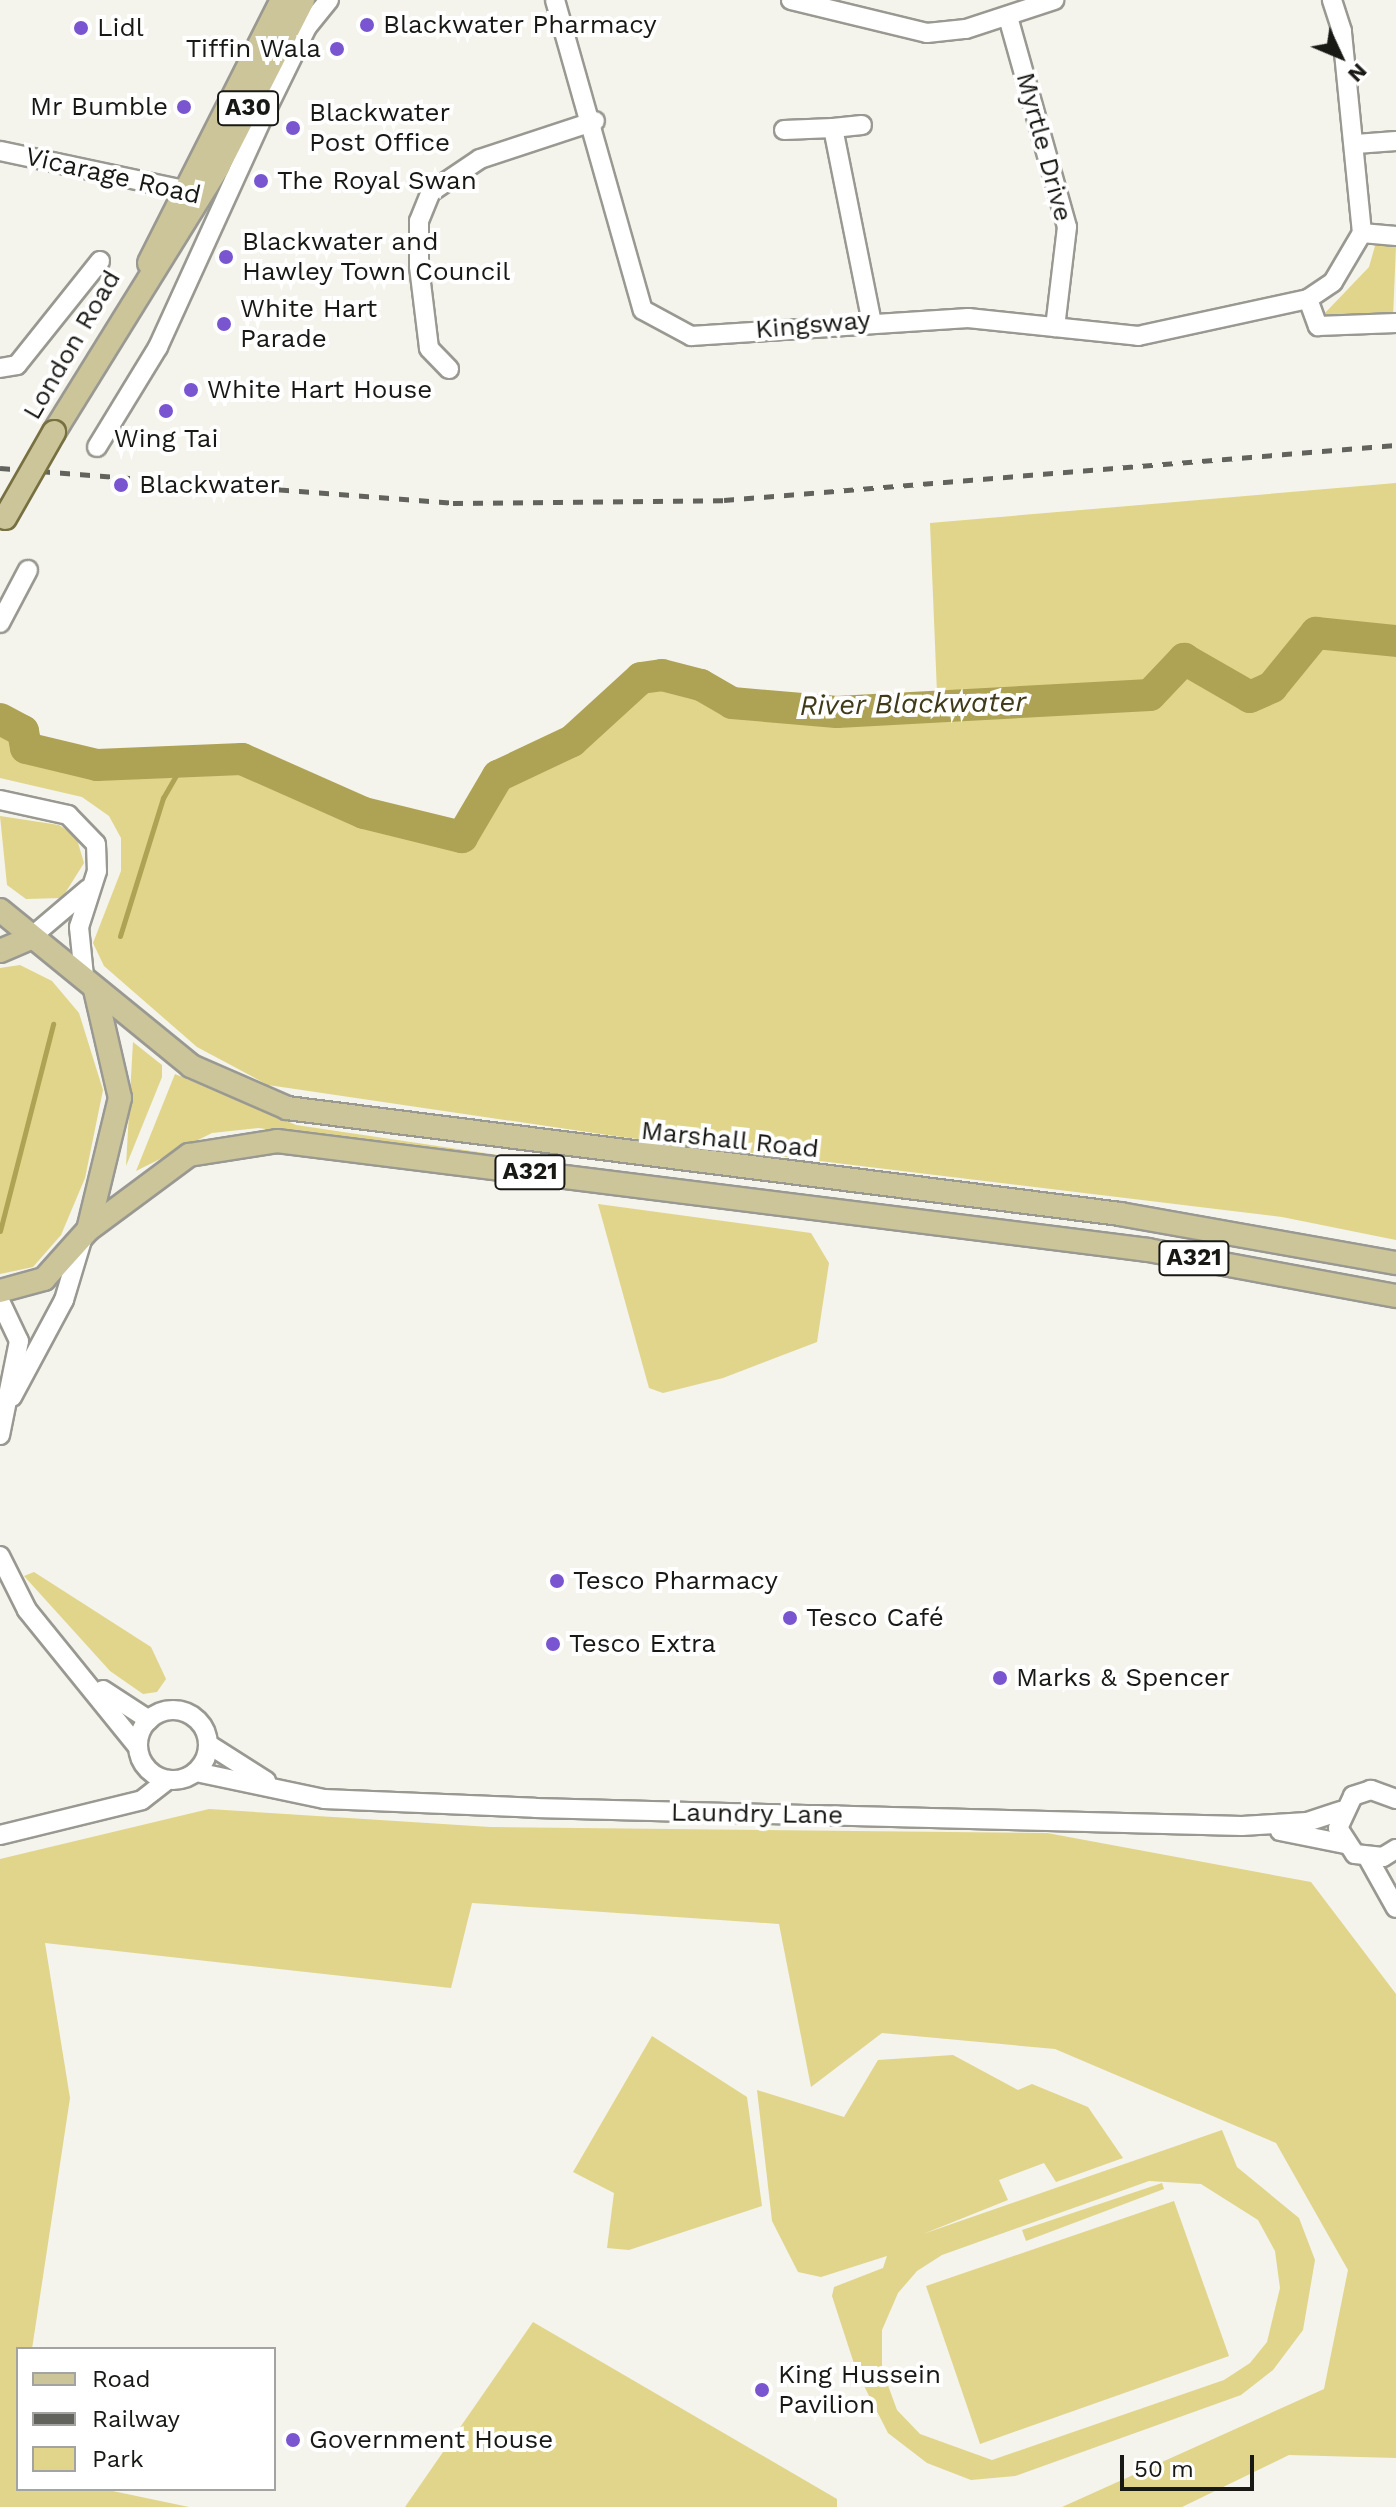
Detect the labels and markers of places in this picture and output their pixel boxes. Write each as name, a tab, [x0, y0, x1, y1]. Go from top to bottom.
place label: Blackwater Pharmacy	[383, 9, 657, 41]
place label: Lidl	[97, 12, 144, 44]
marker: Blackwater Pharmacy	[358, 16, 376, 34]
marker: Lidl	[72, 19, 90, 37]
place label: Tiffin Wala	[185, 33, 321, 65]
marker: Tiffin Wala	[328, 40, 346, 58]
place label: Mr Bumble	[29, 91, 168, 123]
place label: Blackwater Post Office	[309, 97, 450, 158]
marker: Mr Bumble	[175, 98, 193, 116]
marker: Blackwater Post Office	[284, 119, 302, 137]
place label: The Royal Swan	[277, 165, 478, 197]
marker: The Royal Swan	[252, 172, 270, 190]
place label: Blackwater and Hawley Town Council	[242, 226, 511, 288]
marker: Blackwater and Hawley Town Council	[217, 248, 235, 266]
place label: White Hart Parade	[240, 293, 377, 354]
marker: White Hart Parade	[215, 315, 233, 333]
place label: White Hart House	[207, 374, 432, 406]
marker: White Hart House	[182, 381, 200, 399]
marker: Wing Tai	[157, 402, 175, 420]
place label: Wing Tai	[113, 423, 219, 455]
place label: Blackwater	[139, 469, 280, 501]
marker: Blackwater	[110, 474, 132, 496]
place label: Tesco Pharmacy	[573, 1565, 778, 1597]
marker: Tesco Pharmacy	[548, 1572, 566, 1590]
place label: Tesco Café	[806, 1602, 944, 1634]
marker: Tesco Café	[781, 1609, 799, 1627]
place label: Tesco Extra	[569, 1628, 716, 1660]
marker: Tesco Extra	[544, 1635, 562, 1653]
place label: Marks & Spencer	[1016, 1662, 1230, 1694]
marker: Marks & Spencer	[991, 1669, 1009, 1687]
place label: King Hussein Pavilion	[778, 2359, 941, 2420]
marker: King Hussein Pavilion	[753, 2381, 771, 2399]
place label: Government House	[309, 2424, 553, 2456]
marker: Government House	[284, 2431, 302, 2449]

